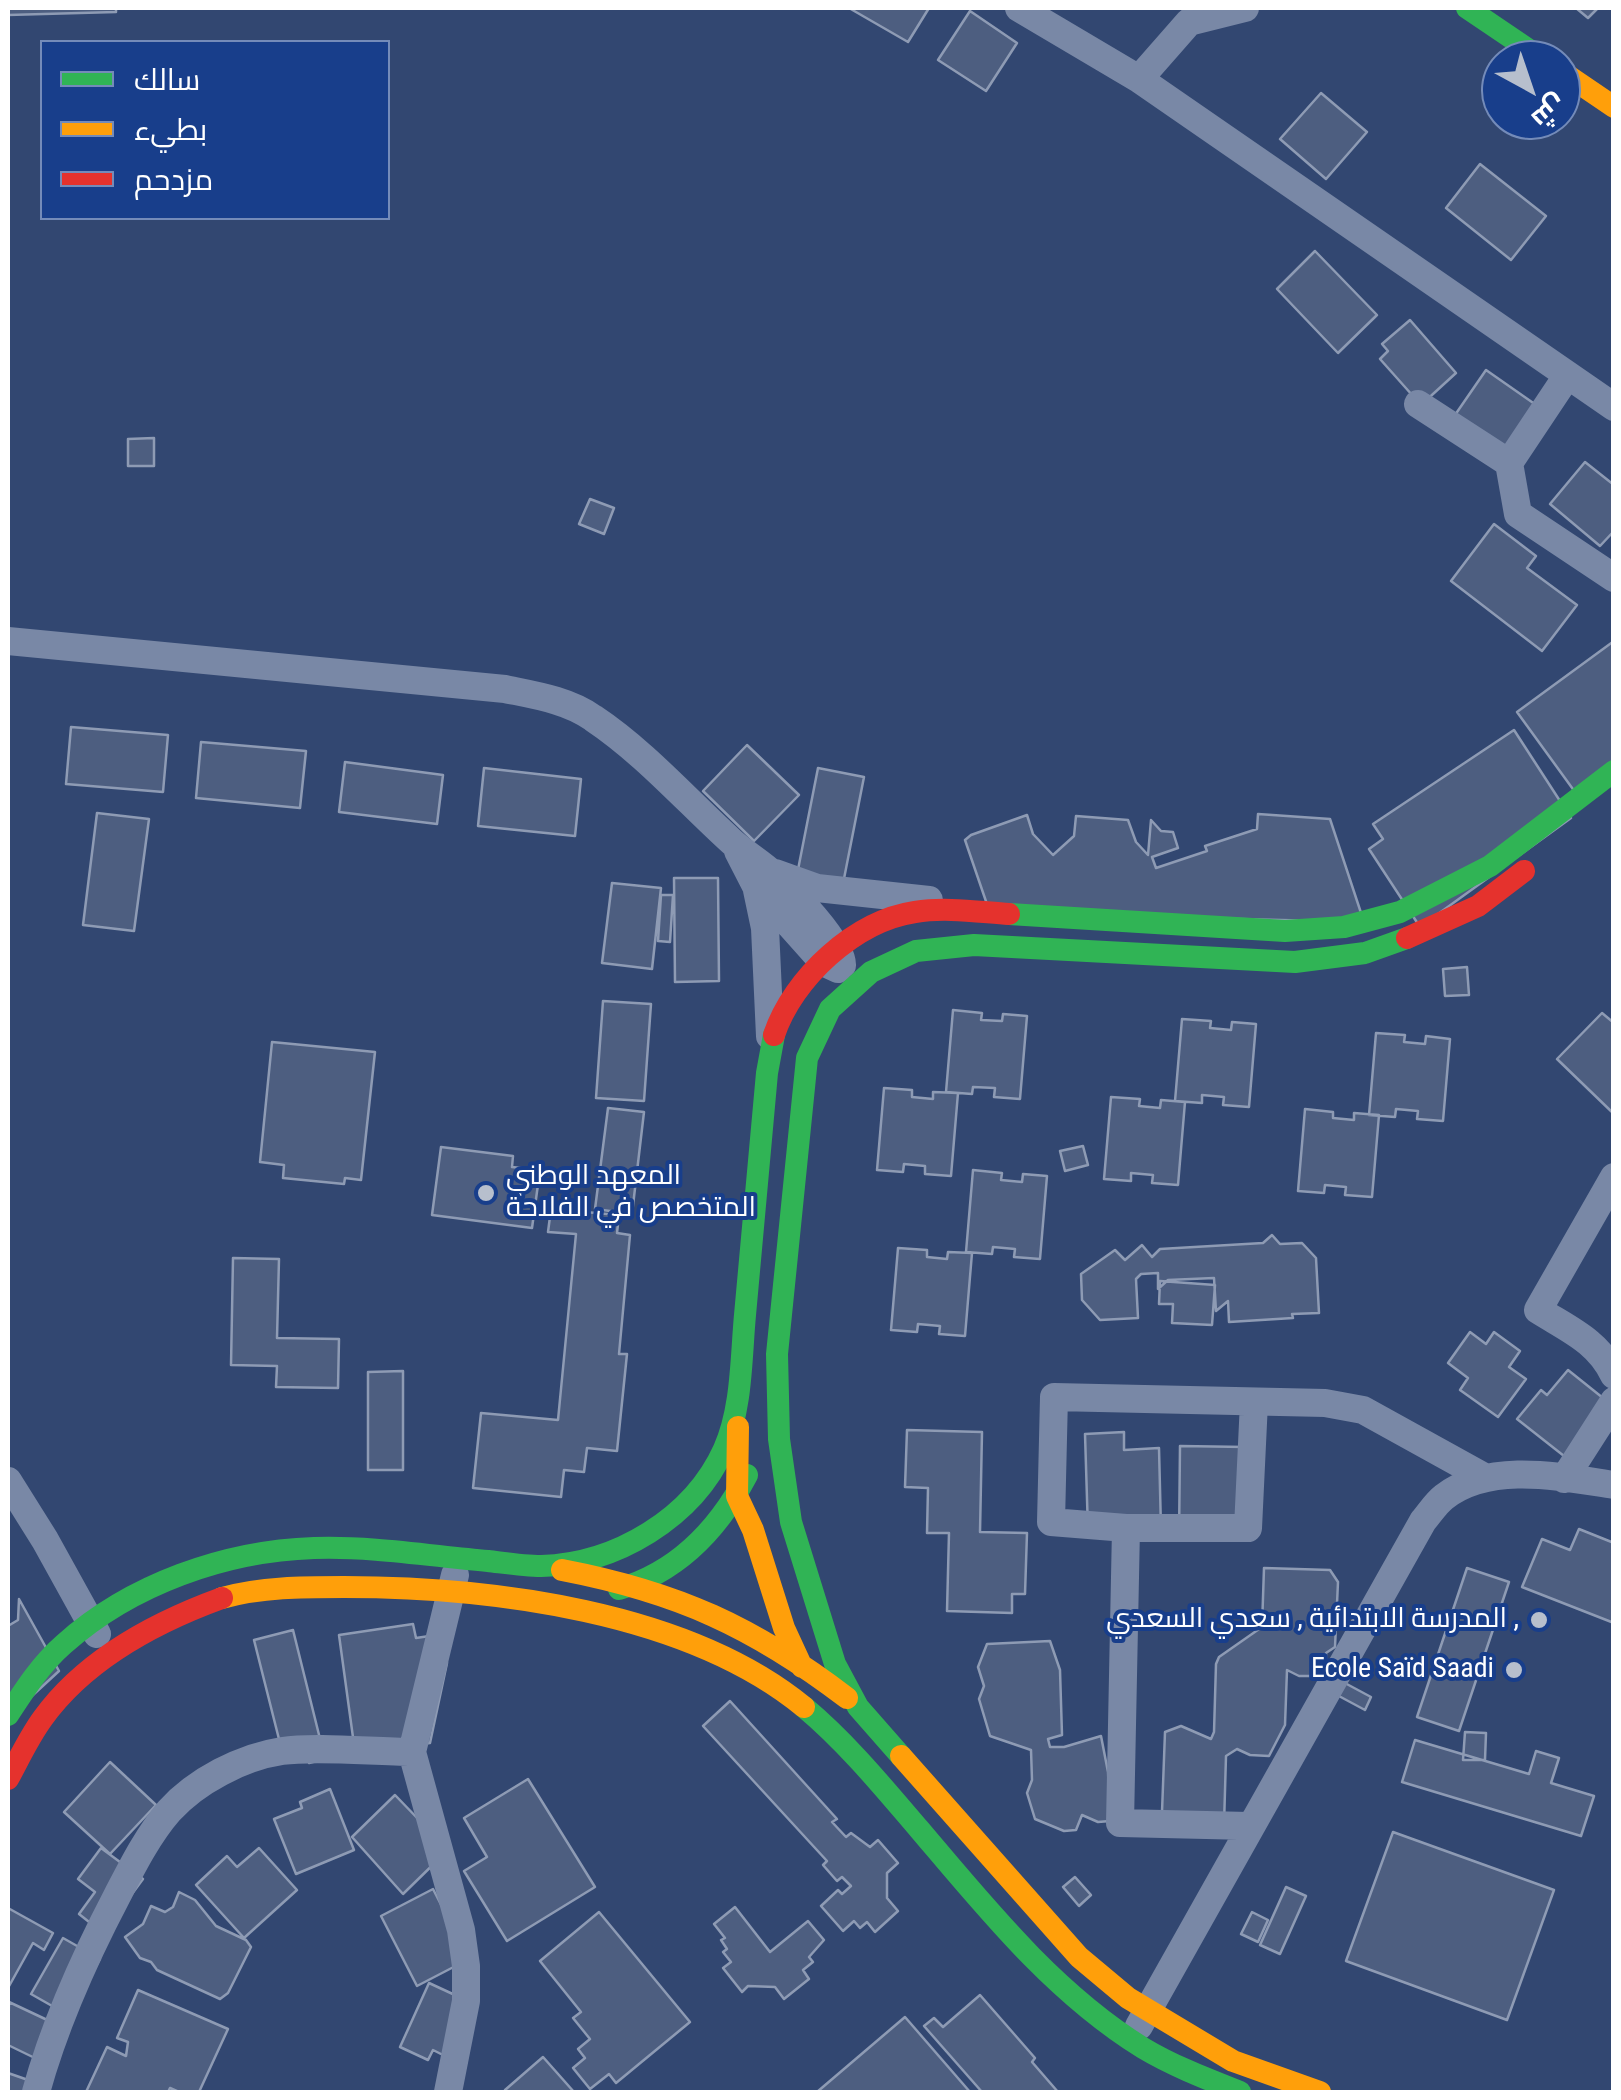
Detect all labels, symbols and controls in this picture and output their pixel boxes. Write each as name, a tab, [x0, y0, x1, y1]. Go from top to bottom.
legend	[40, 40, 390, 220]
north arrow	[1481, 40, 1581, 140]
text: سالك	[134, 62, 200, 97]
text: ش	[1525, 88, 1574, 136]
text: بطيء	[134, 112, 207, 147]
text: مزدحم	[134, 162, 213, 197]
place label: المعهد الوطني المتخصص في الفلاحة	[506, 1160, 756, 1226]
marker: المعهد الوطني المتخصص في الفلاحة	[475, 1182, 497, 1204]
place label: المدرسة الابتدائية , سعدي السعدي ,	[1106, 1603, 1519, 1637]
marker: المدرسة الابتدائية , سعدي السعدي ,	[1528, 1609, 1550, 1631]
place label: Ecole Saïd Saadi	[1311, 1653, 1494, 1687]
marker: Ecole Saïd Saadi	[1503, 1659, 1525, 1681]

